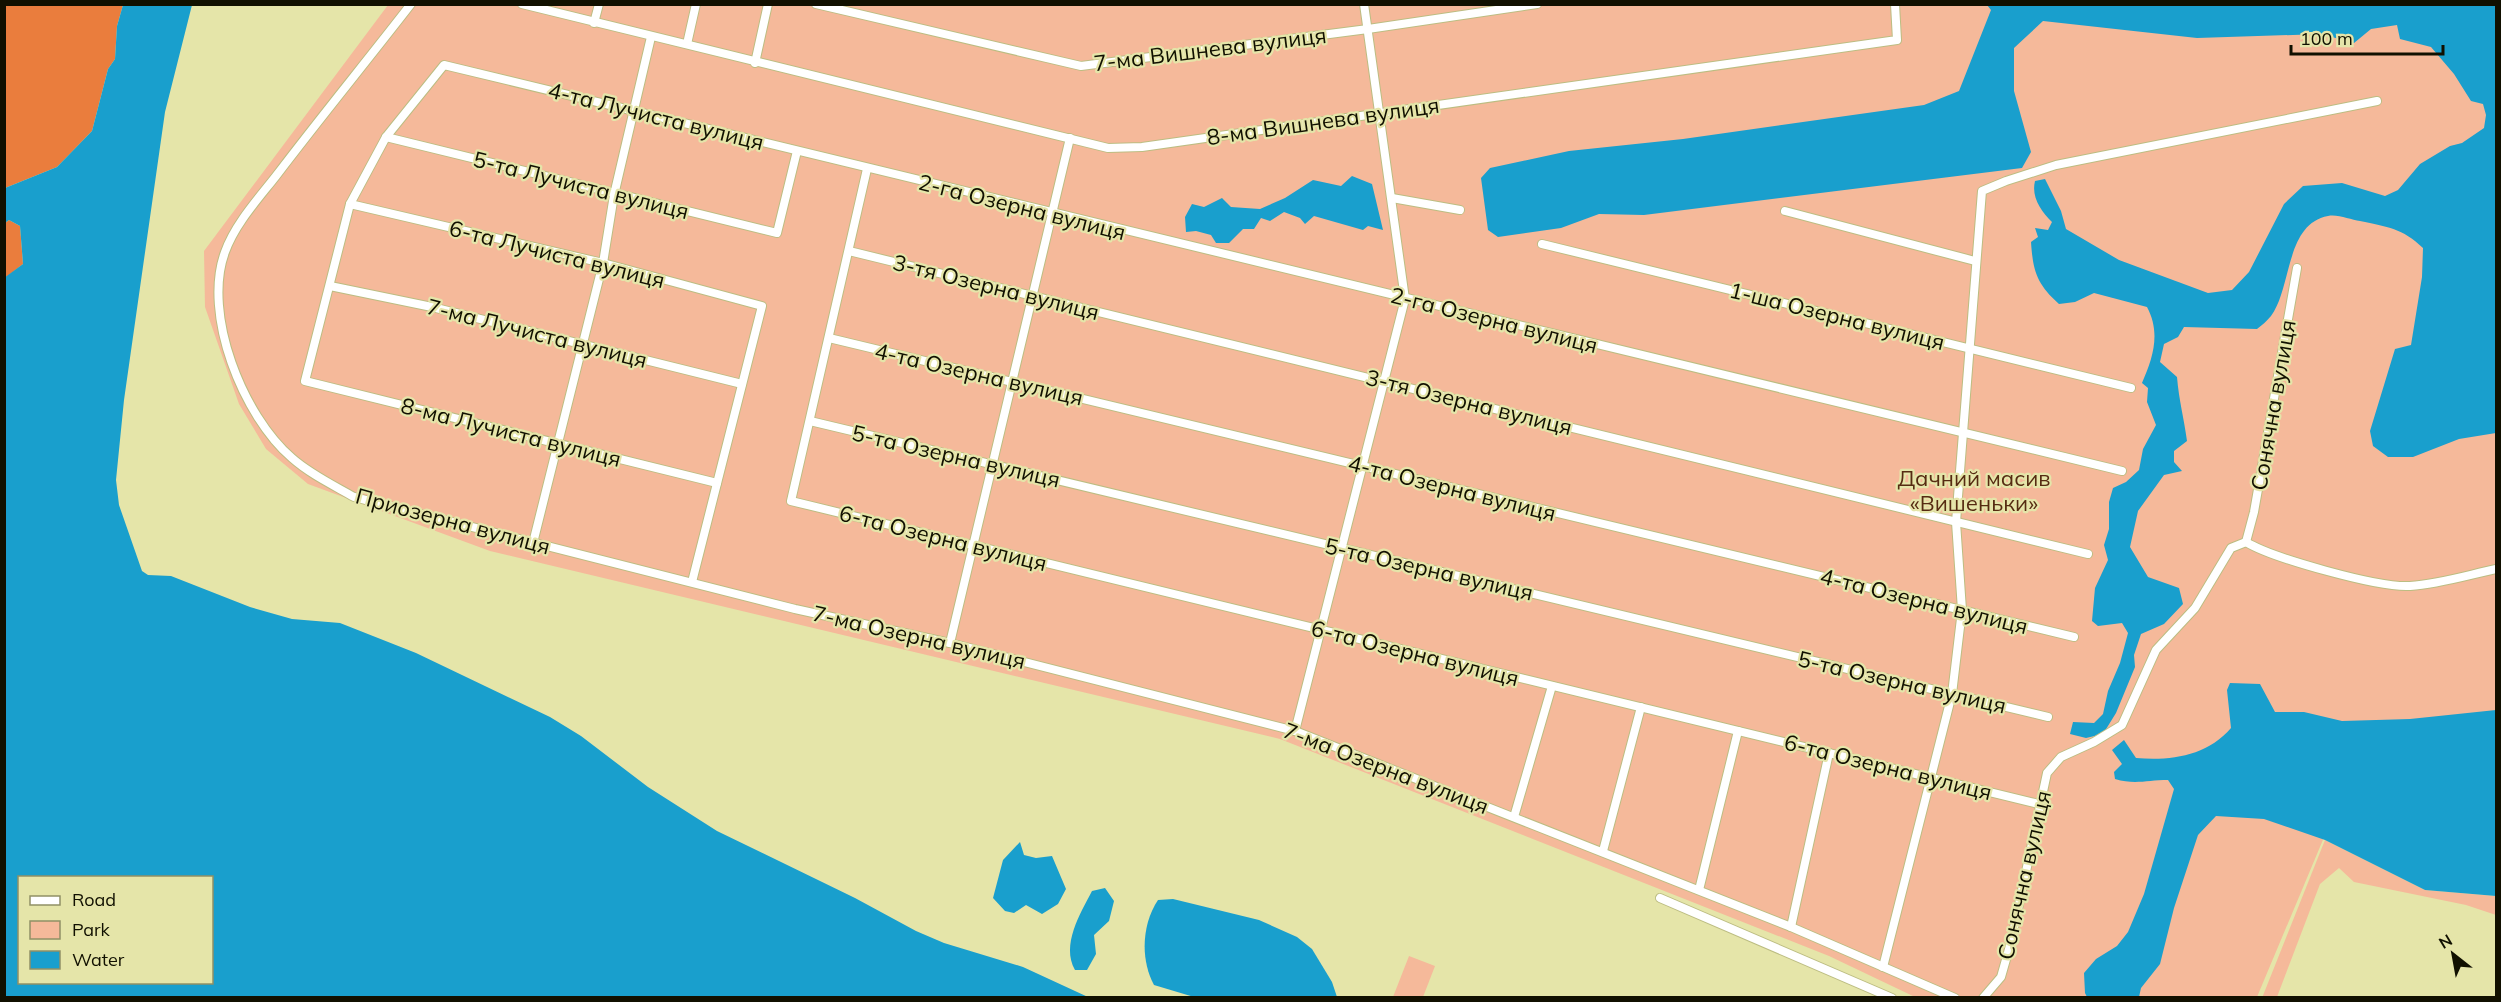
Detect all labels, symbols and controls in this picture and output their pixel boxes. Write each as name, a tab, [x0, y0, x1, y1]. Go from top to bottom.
scale bar	[2291, 18, 2442, 56]
street label: 7-ма Вишнева вулиця	[1092, 21, 1328, 77]
text: 100 m	[2300, 27, 2353, 50]
street label: 4-та Лучиста вулиця	[545, 76, 767, 156]
street label: 8-ма Вишнева вулиця	[1205, 91, 1441, 151]
street label: 5-та Лучиста вулиця	[470, 145, 692, 225]
street label: 2-га Озерна вулиця	[915, 168, 1129, 246]
street label: 6-та Лучиста вулиця	[446, 214, 668, 294]
street label: 3-тя Озерна вулиця	[890, 248, 1102, 326]
street label: 1-ша Озерна вулиця	[1726, 276, 1948, 356]
street label: 2-га Озерна вулиця	[1387, 281, 1601, 359]
street label: 7-ма Лучиста вулиця	[424, 292, 650, 374]
street label: Сонячна вулиця	[2244, 318, 2302, 492]
street label: 4-та Озерна вулиця	[872, 336, 1086, 412]
street label: 3-тя Озерна вулиця	[1363, 363, 1575, 441]
street label: 8-ма Лучиста вулиця	[398, 391, 624, 473]
street label: 5-та Озерна вулиця	[849, 418, 1063, 494]
street label: 4-та Озерна вулиця	[1345, 449, 1559, 527]
park label: Дачний масив «Вишеньки»	[1897, 464, 2051, 517]
street label: Приозерна вулиця	[353, 482, 553, 560]
street label: 6-та Озерна вулиця	[836, 499, 1050, 577]
street label: 5-та Озерна вулиця	[1322, 531, 1536, 607]
street label: 4-та Озерна вулиця	[1817, 562, 2031, 640]
street label: 7-ма Озерна вулиця	[810, 599, 1028, 675]
street label: 6-та Озерна вулиця	[1308, 614, 1522, 692]
street label: 5-та Озерна вулиця	[1795, 644, 2009, 720]
street label: 7-ма Озерна вулиця	[1279, 716, 1493, 820]
street label: 6-та Озерна вулиця	[1781, 728, 1995, 806]
street label: Сонячна вулиця	[1991, 788, 2057, 962]
legend	[18, 876, 213, 984]
text: Road	[72, 888, 116, 911]
text: Park	[72, 918, 111, 941]
north arrow	[2423, 924, 2483, 984]
text: N	[2435, 929, 2456, 953]
text: Water	[72, 948, 125, 971]

